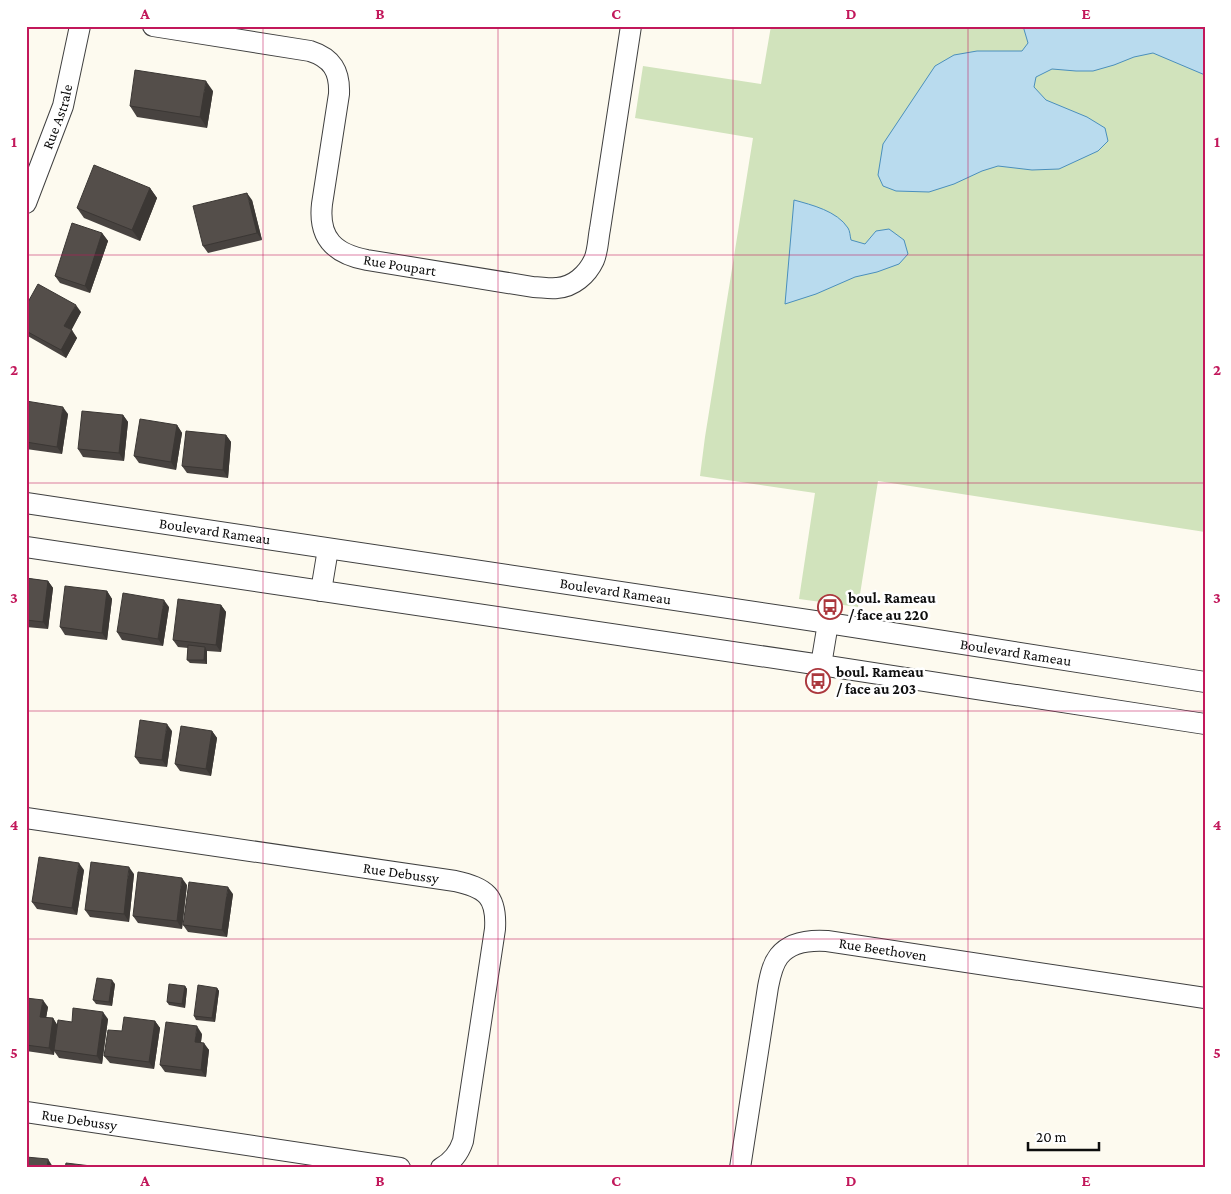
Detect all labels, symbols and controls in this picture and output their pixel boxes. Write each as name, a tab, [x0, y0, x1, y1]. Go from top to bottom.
text: A	[139, 5, 150, 22]
text: B	[375, 5, 385, 22]
text: C	[611, 5, 621, 22]
text: D	[845, 5, 857, 22]
text: E	[1081, 5, 1091, 22]
street label: Rue Astrale	[39, 83, 75, 151]
text: 1	[11, 133, 17, 150]
text: 1	[1214, 133, 1220, 150]
street label: Rue Poupart	[362, 252, 438, 279]
text: 2	[10, 361, 18, 378]
text: 2	[1213, 361, 1221, 378]
street label: Boulevard Rameau	[158, 515, 272, 547]
street label: Boulevard Rameau	[559, 575, 672, 607]
text: 3	[10, 589, 18, 606]
text: 3	[1213, 589, 1221, 606]
place label: boul. Rameau / face au 220	[847, 590, 936, 623]
bus stop icon: boul. Rameau / face au 220	[817, 594, 843, 620]
street label: Boulevard Rameau	[959, 636, 1073, 669]
place label: boul. Rameau / face au 203	[835, 664, 924, 697]
bus stop icon: boul. Rameau / face au 203	[805, 668, 831, 694]
text: 4	[10, 816, 19, 833]
text: 4	[1213, 816, 1222, 833]
street label: Rue Debussy	[362, 860, 440, 888]
street label: Rue Beethoven	[838, 935, 928, 964]
text: 5	[10, 1044, 18, 1061]
text: 5	[1213, 1044, 1221, 1061]
street label: Rue Debussy	[40, 1106, 118, 1135]
scale bar	[1028, 1119, 1100, 1151]
text: 20 m	[1036, 1129, 1067, 1145]
text: A	[139, 1172, 150, 1189]
text: B	[375, 1172, 385, 1189]
text: C	[611, 1172, 621, 1189]
text: D	[845, 1172, 857, 1189]
text: E	[1081, 1172, 1091, 1189]

